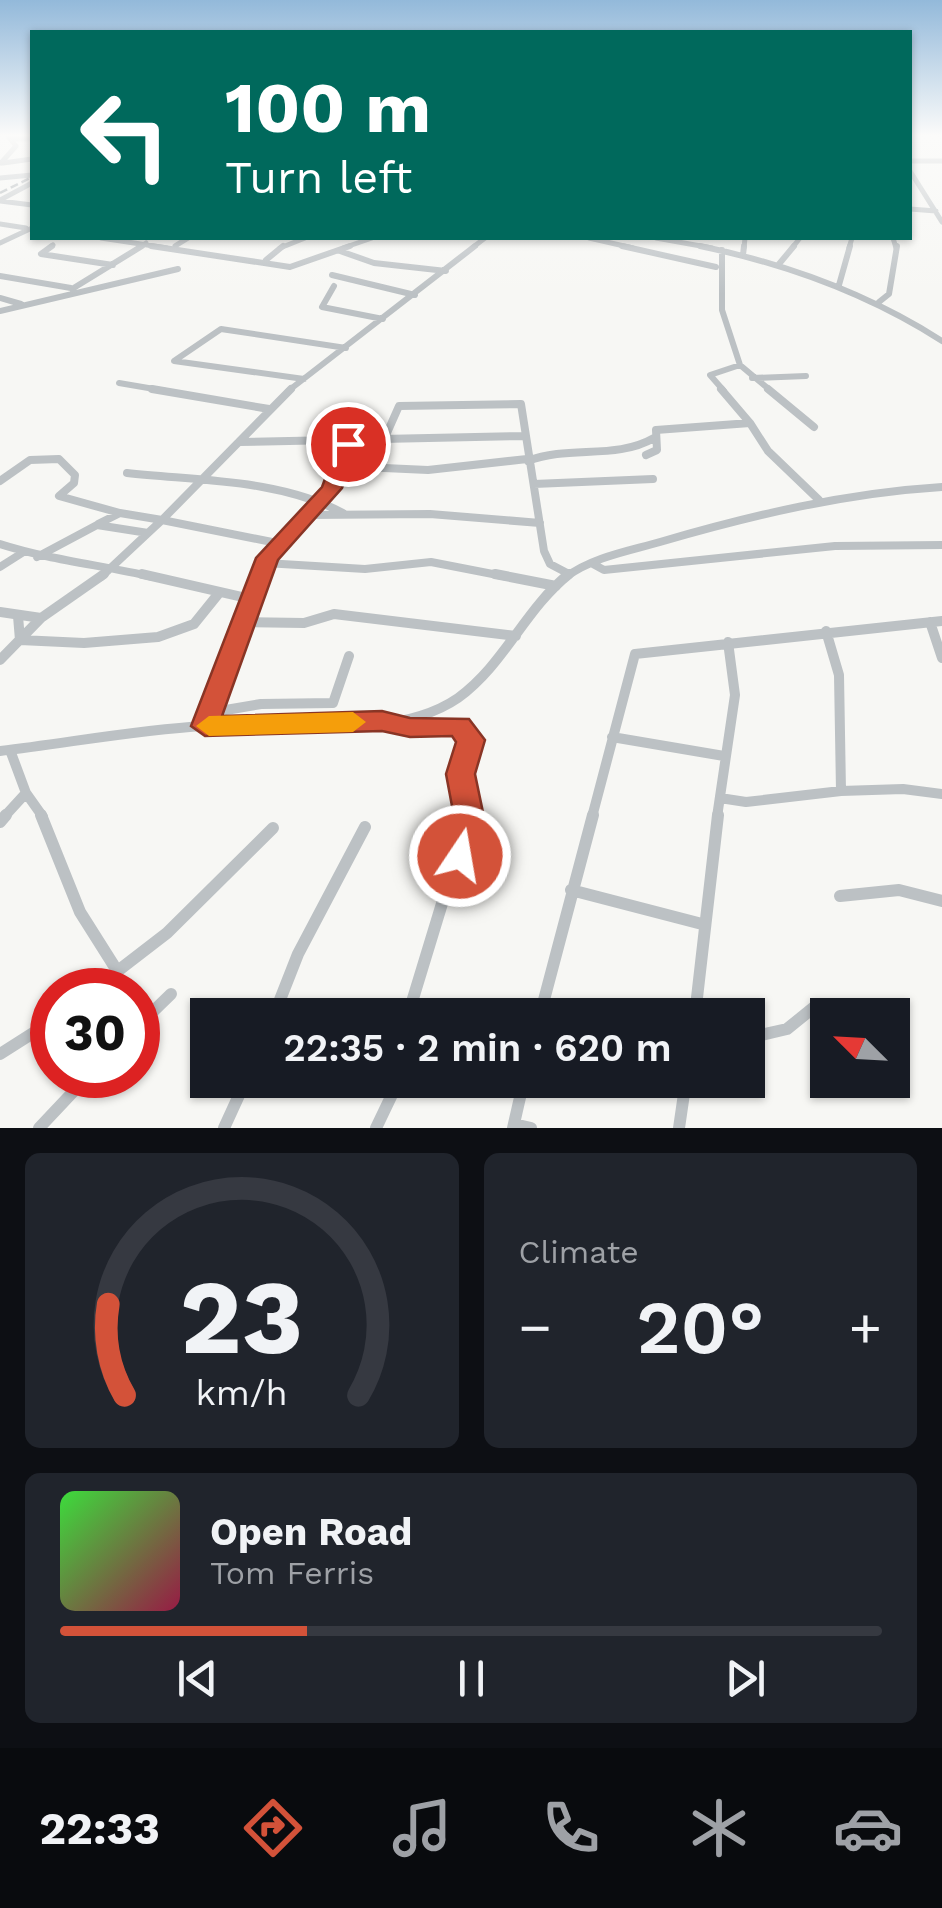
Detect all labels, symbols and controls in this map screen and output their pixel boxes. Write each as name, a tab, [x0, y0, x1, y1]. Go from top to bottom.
text: 100 m	[225, 67, 431, 149]
icon: left	[60, 70, 190, 200]
text: Turn left	[225, 151, 412, 204]
pin	[306, 402, 391, 487]
icon: arrive	[321, 417, 376, 472]
position arrow	[408, 804, 512, 908]
speed limit sign: 30	[30, 968, 160, 1098]
north arrow	[810, 998, 910, 1098]
map controls	[810, 998, 910, 1098]
text: 22:35 · 2 min · 620 m	[283, 1026, 672, 1070]
text: Climate	[519, 1233, 639, 1271]
text: 23	[180, 1256, 304, 1378]
text: 20°	[636, 1283, 764, 1371]
text: −	[519, 1295, 552, 1359]
text: +	[849, 1295, 882, 1359]
text: km/h	[196, 1372, 288, 1414]
text: Open Road	[210, 1510, 412, 1554]
text: Tom Ferris	[210, 1554, 374, 1592]
icon: previous	[170, 1651, 225, 1706]
icon: pause	[444, 1651, 499, 1706]
icon: next	[718, 1651, 773, 1706]
icon: directions	[238, 1793, 308, 1863]
icon: music	[387, 1793, 457, 1863]
icon: phone	[536, 1793, 606, 1863]
icon: climate	[684, 1793, 754, 1863]
icon: car	[833, 1793, 903, 1863]
text: 22:33	[39, 1802, 160, 1855]

